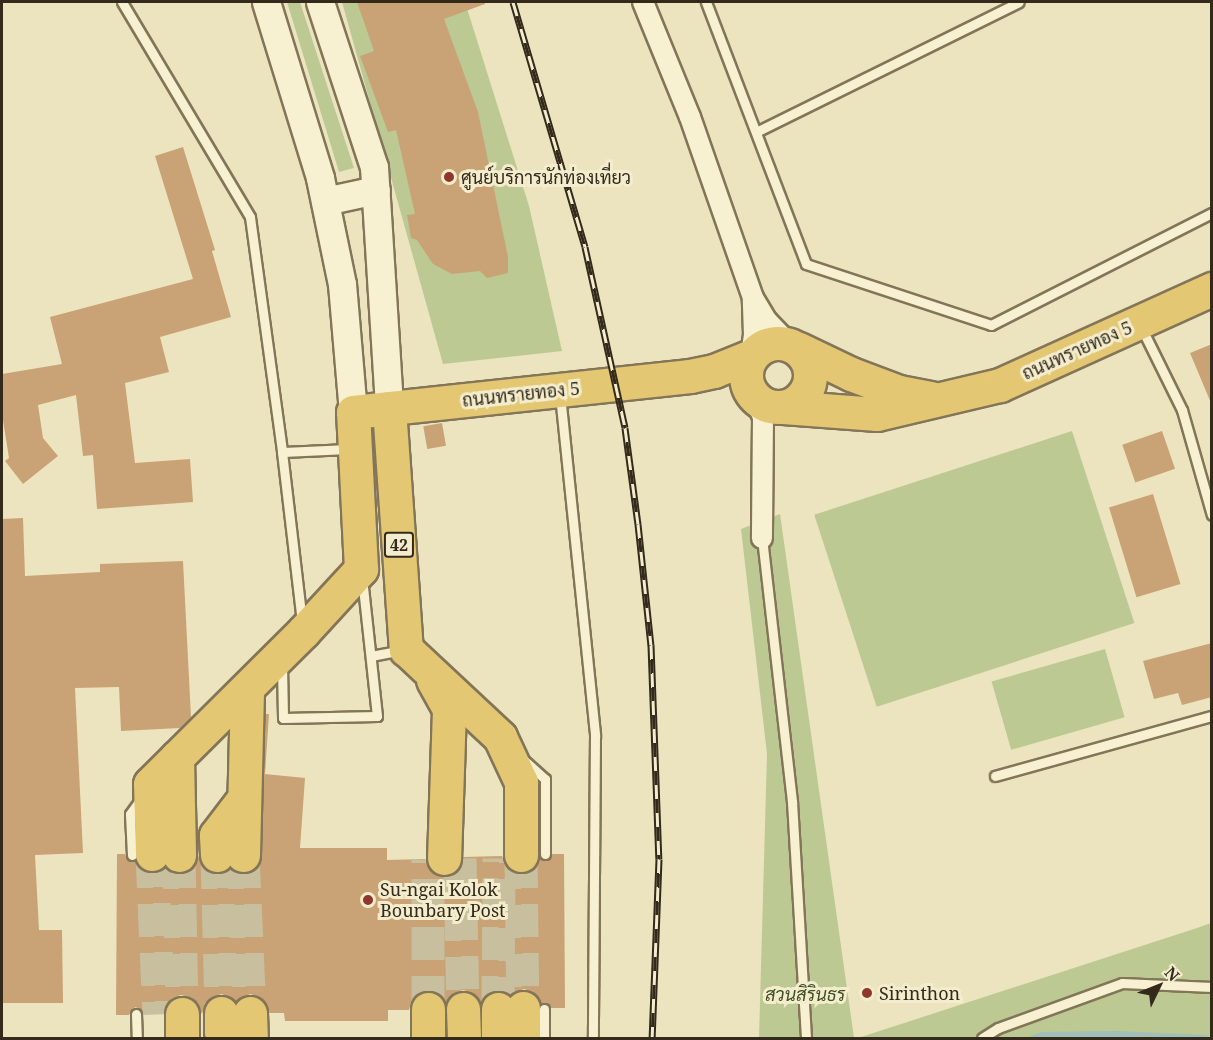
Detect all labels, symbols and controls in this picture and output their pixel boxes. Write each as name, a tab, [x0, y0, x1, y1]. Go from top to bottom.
place label: ศูนย์บริการนักท่องเที่ยว	[461, 166, 631, 188]
marker: ศูนย์บริการนักท่องเที่ยว	[442, 170, 456, 184]
street label: ถนนทรายทอง 5	[1019, 316, 1135, 384]
street label: ถนนทรายทอง 5	[461, 377, 581, 411]
road number: 42	[382, 532, 416, 558]
place label: Su-ngai Kolok Bounbary Post	[380, 879, 505, 922]
marker: Su-ngai Kolok Bounbary Post	[361, 893, 375, 907]
north arrow	[1129, 956, 1189, 1016]
text: N	[1160, 962, 1185, 986]
place label: Sirinthon	[879, 982, 960, 1004]
park label: สวนสิรินธร	[765, 983, 845, 1005]
marker: Sirinthon	[860, 986, 874, 1000]

